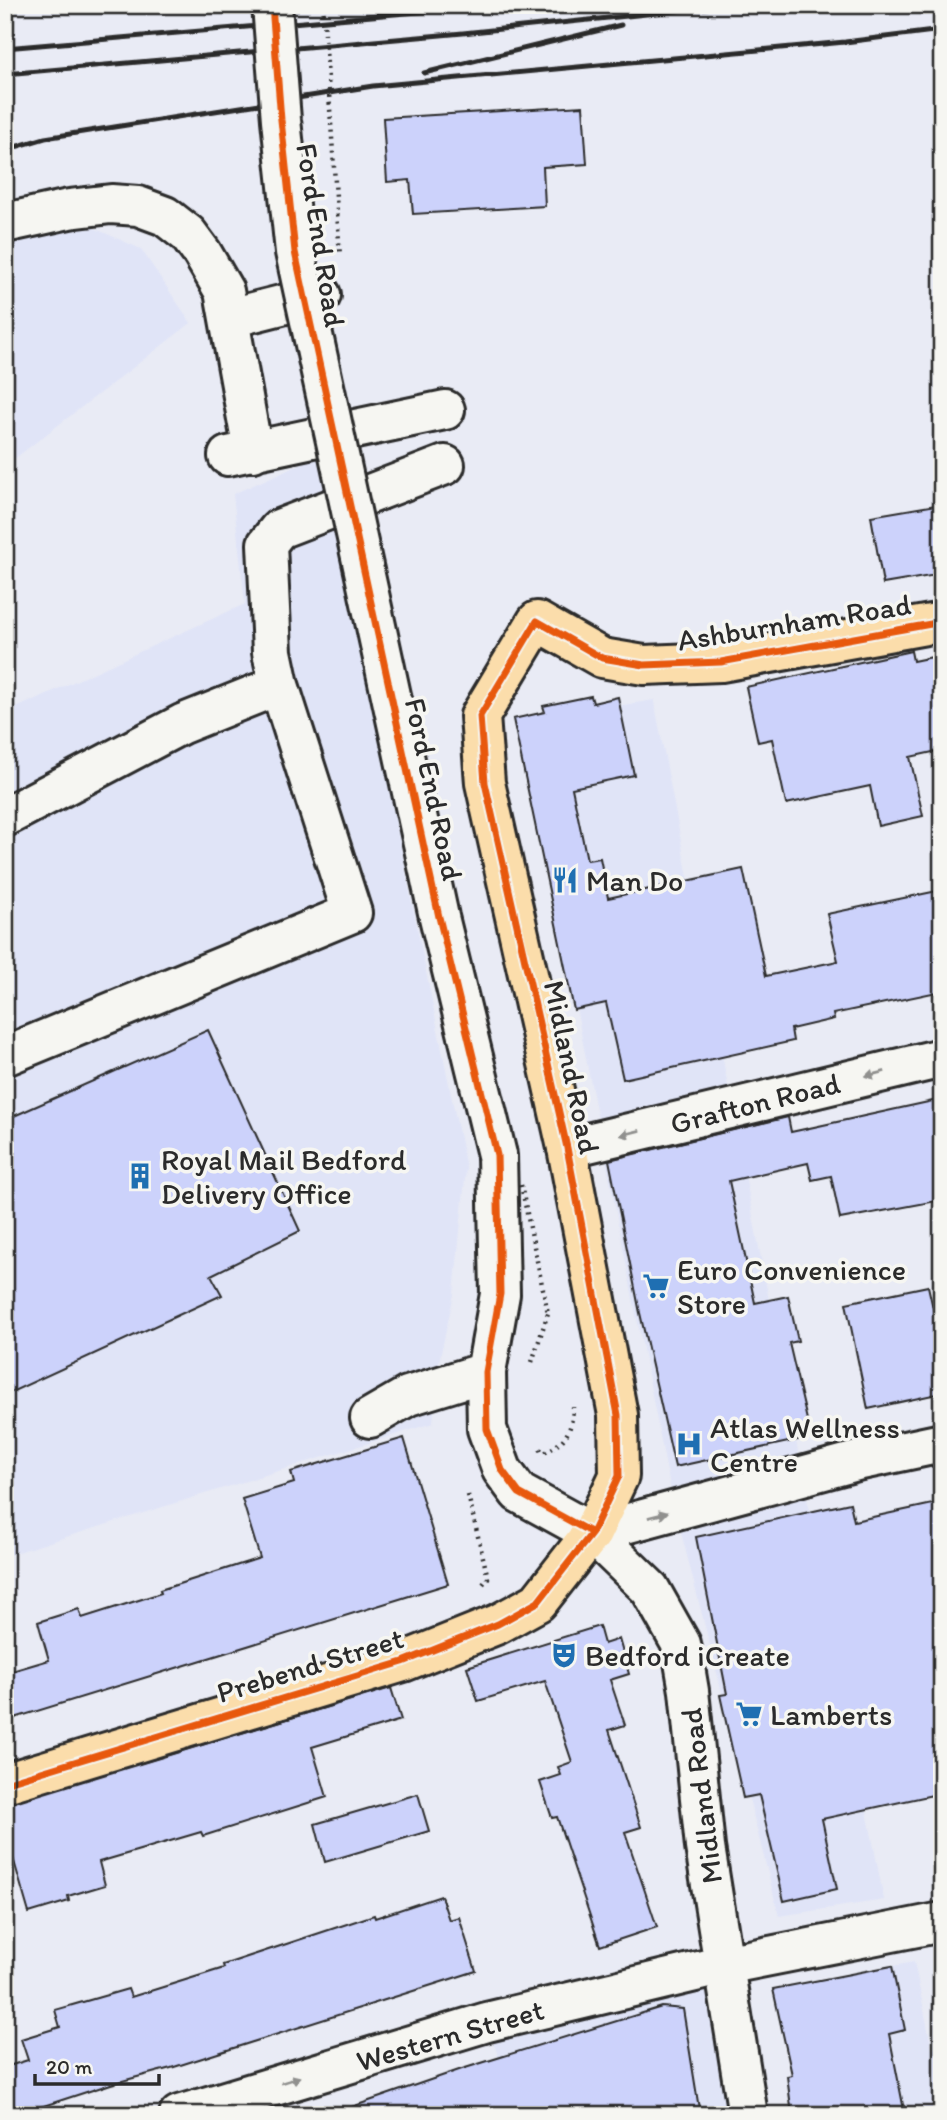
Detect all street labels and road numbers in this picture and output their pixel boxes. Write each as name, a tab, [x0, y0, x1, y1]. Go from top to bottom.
street label: Ford End Road	[288, 140, 354, 330]
street label: Ashburnham Road	[675, 585, 913, 659]
street label: Ford End Road	[397, 694, 471, 884]
street label: Midland Road	[536, 977, 608, 1157]
street label: Grafton Road	[666, 1064, 844, 1142]
street label: Prebend Street	[212, 1619, 408, 1711]
street label: Midland Road	[672, 1706, 730, 1886]
street label: Western Street	[352, 1991, 548, 2079]

